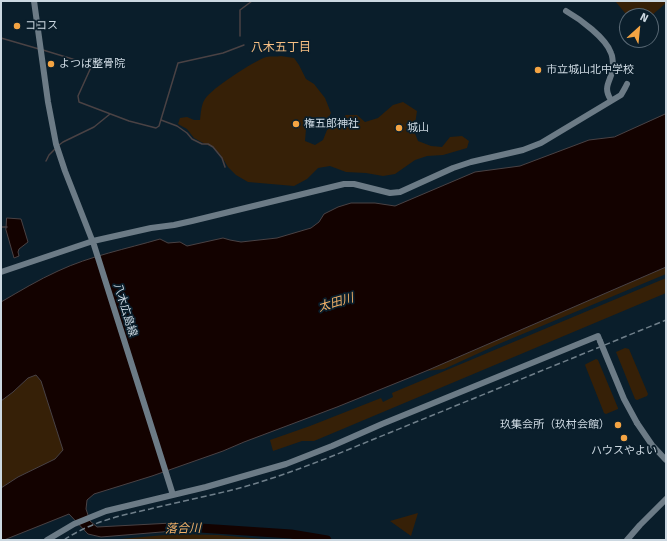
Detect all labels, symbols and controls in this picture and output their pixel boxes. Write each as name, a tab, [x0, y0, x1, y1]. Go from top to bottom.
north arrow	[619, 8, 659, 48]
text: N	[638, 10, 650, 25]
place label: ココス	[25, 19, 58, 33]
marker: ココス	[12, 21, 22, 31]
district label: 八木五丁目	[251, 41, 311, 55]
place label: よつば整骨院	[59, 57, 125, 71]
marker: よつば整骨院	[46, 59, 56, 69]
place label: 市立城山北中学校	[546, 63, 634, 77]
marker: 市立城山北中学校	[533, 65, 543, 75]
place label: 権五郎神社	[304, 117, 359, 131]
marker: 権五郎神社	[291, 119, 301, 129]
place label: 城山	[407, 121, 429, 135]
marker: 城山	[394, 123, 404, 133]
street label: 八木広島線	[111, 282, 139, 338]
water label: 太田川	[317, 291, 355, 315]
place label: 玖集会所（玖村会館）	[500, 418, 610, 432]
marker: 玖集会所（玖村会館）	[613, 420, 623, 430]
marker: ハウスやよい	[619, 433, 629, 443]
place label: ハウスやよい	[591, 444, 657, 458]
water label: 落合川	[165, 521, 201, 537]

